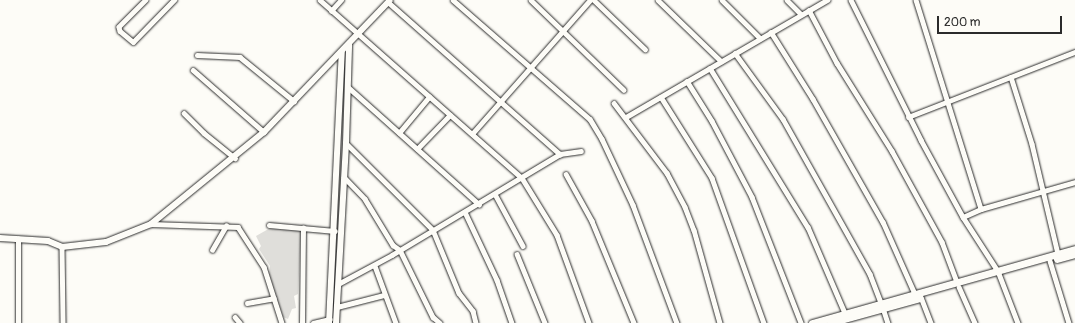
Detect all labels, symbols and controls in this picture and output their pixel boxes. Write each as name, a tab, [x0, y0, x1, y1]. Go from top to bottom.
scale bar	[939, 8, 1064, 34]
text: 200 m	[944, 15, 980, 30]

